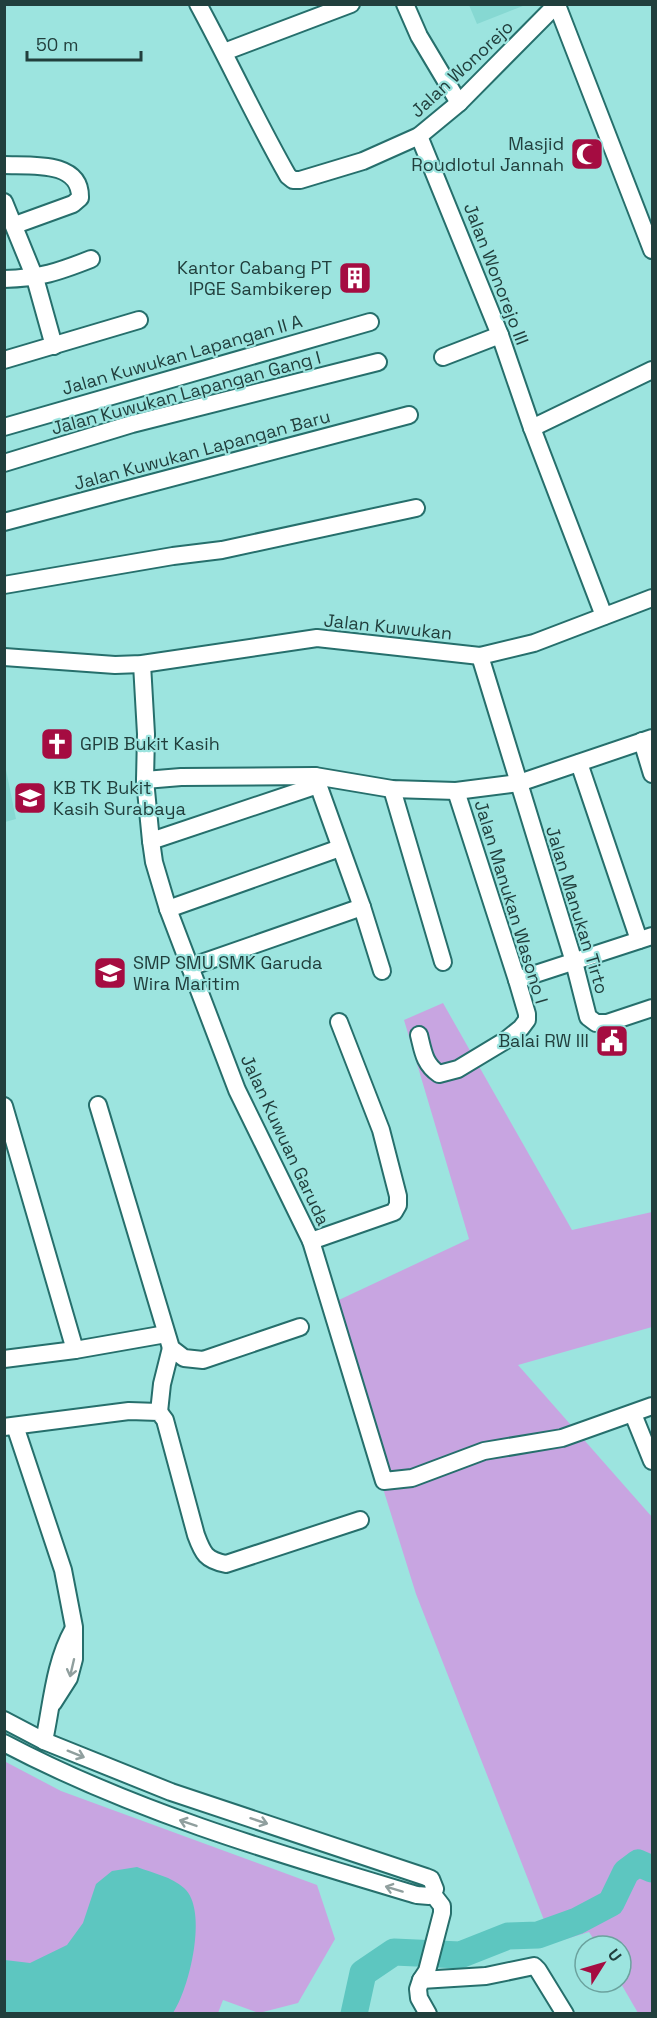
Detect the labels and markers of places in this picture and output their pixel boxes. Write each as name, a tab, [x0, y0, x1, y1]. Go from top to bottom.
place label: Masjid Roudlotul Jannah	[411, 132, 564, 176]
mosque icon: Masjid Roudlotul Jannah	[569, 136, 605, 172]
place label: Kantor Cabang PT IPGE Sambikerep	[177, 256, 332, 300]
building icon: Kantor Cabang PT IPGE Sambikerep	[337, 260, 373, 296]
church icon: GPIB Bukit Kasih	[39, 726, 75, 762]
place label: GPIB Bukit Kasih	[80, 732, 220, 755]
place label: KB TK Bukit Kasih Surabaya	[53, 776, 186, 820]
school or university icon: KB TK Bukit Kasih Surabaya	[12, 780, 48, 816]
place label: SMP SMU SMK Garuda Wira Maritim	[133, 951, 322, 995]
school or university icon: SMP SMU SMK Garuda Wira Maritim	[92, 955, 128, 991]
public building icon: Balai RW III	[594, 1023, 630, 1059]
place label: Balai RW III	[498, 1029, 589, 1052]

